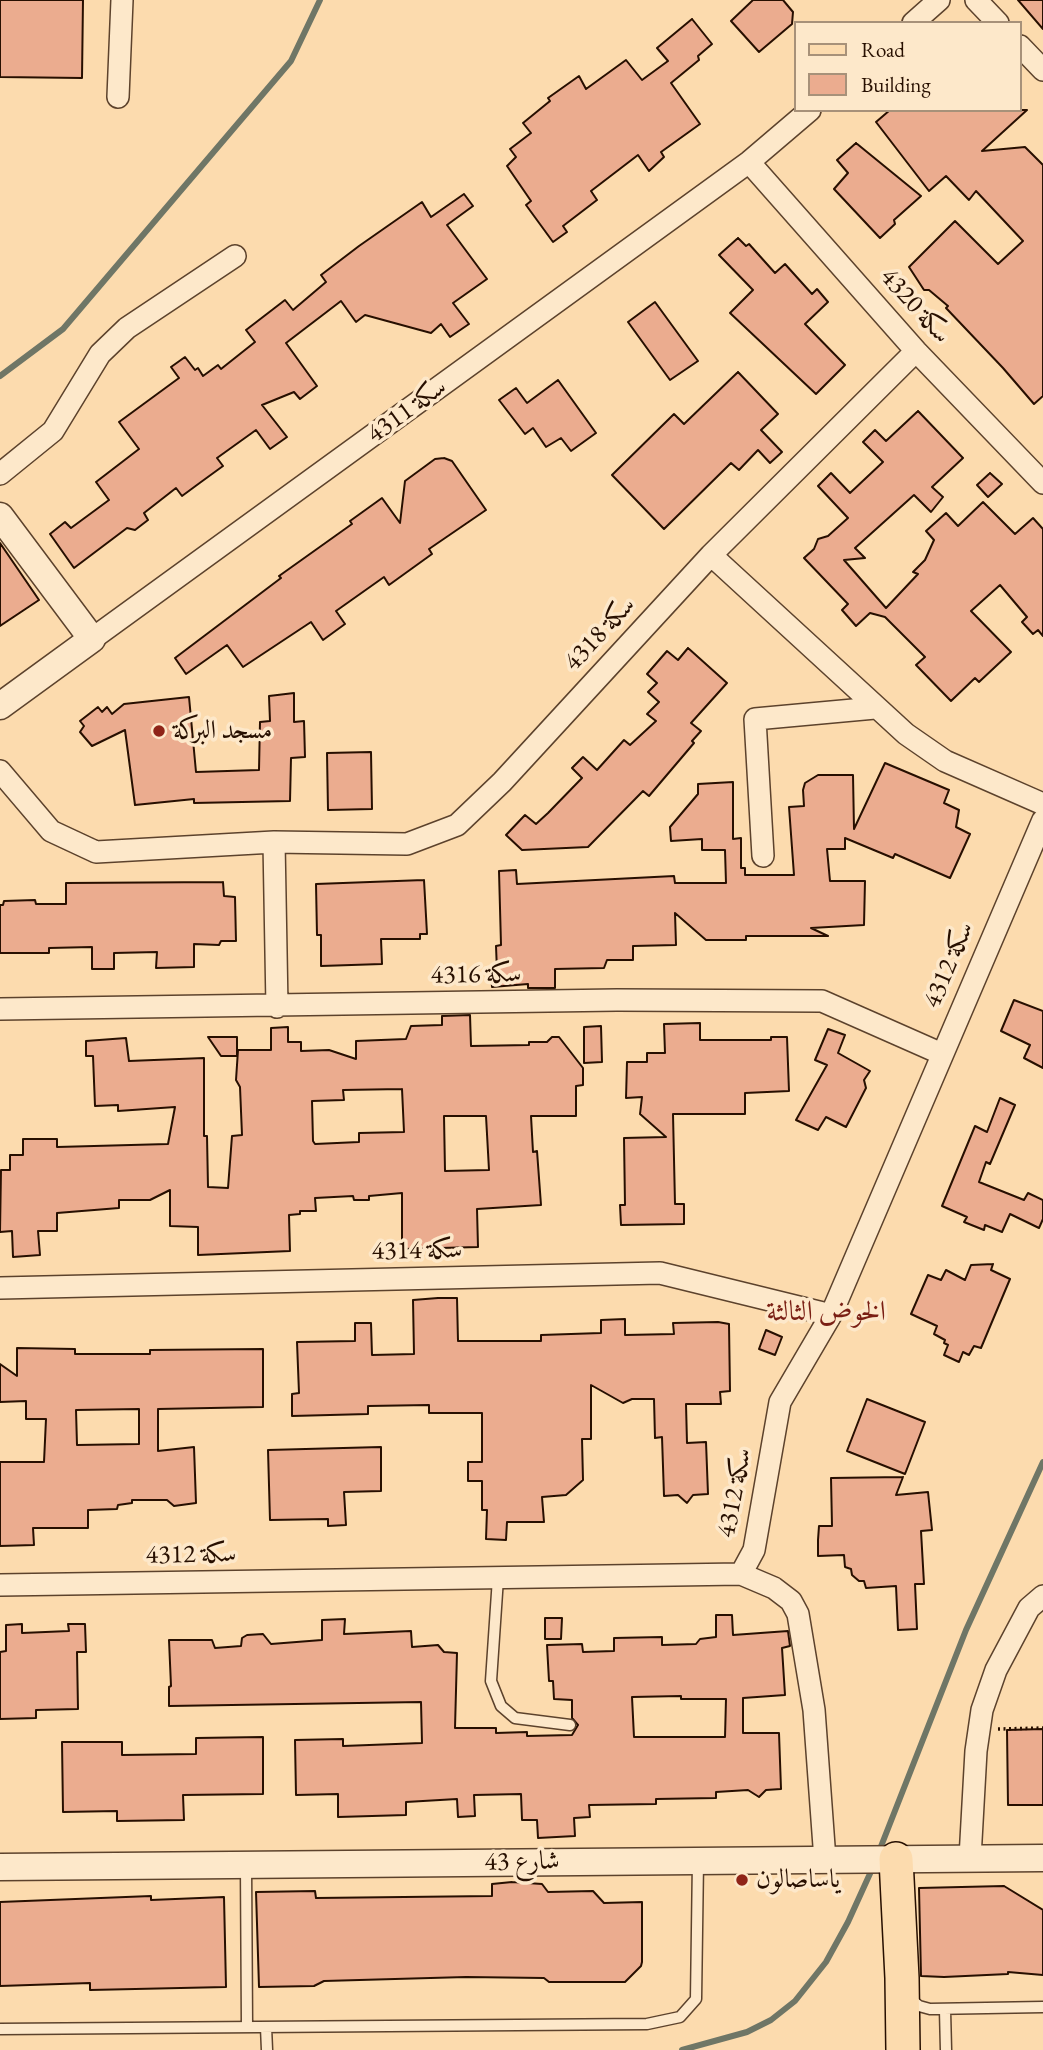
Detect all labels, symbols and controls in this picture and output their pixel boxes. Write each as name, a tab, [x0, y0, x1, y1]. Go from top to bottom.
legend	[794, 21, 1022, 112]
text: Road	[861, 36, 905, 63]
text: Building	[861, 71, 931, 98]
street label: سكة 4320	[873, 262, 957, 350]
street label: سكة 4311	[361, 372, 453, 450]
street label: سكة 4318	[558, 590, 642, 678]
place label: مسجد البركة	[173, 715, 272, 747]
marker: مسجد البركة	[151, 723, 167, 739]
street label: سكة 4312	[917, 917, 981, 1013]
street label: سكة 4316	[430, 959, 522, 991]
street label: سكة 4314	[371, 1235, 463, 1267]
district label: الخوض الثالثة	[766, 1295, 886, 1329]
street label: سكة 4312	[711, 1446, 759, 1540]
street label: سكة 4312	[145, 1539, 237, 1571]
street label: شارع 43	[484, 1846, 560, 1878]
place label: ياساصالون	[756, 1864, 840, 1896]
marker: ياساصالون	[734, 1872, 750, 1888]

